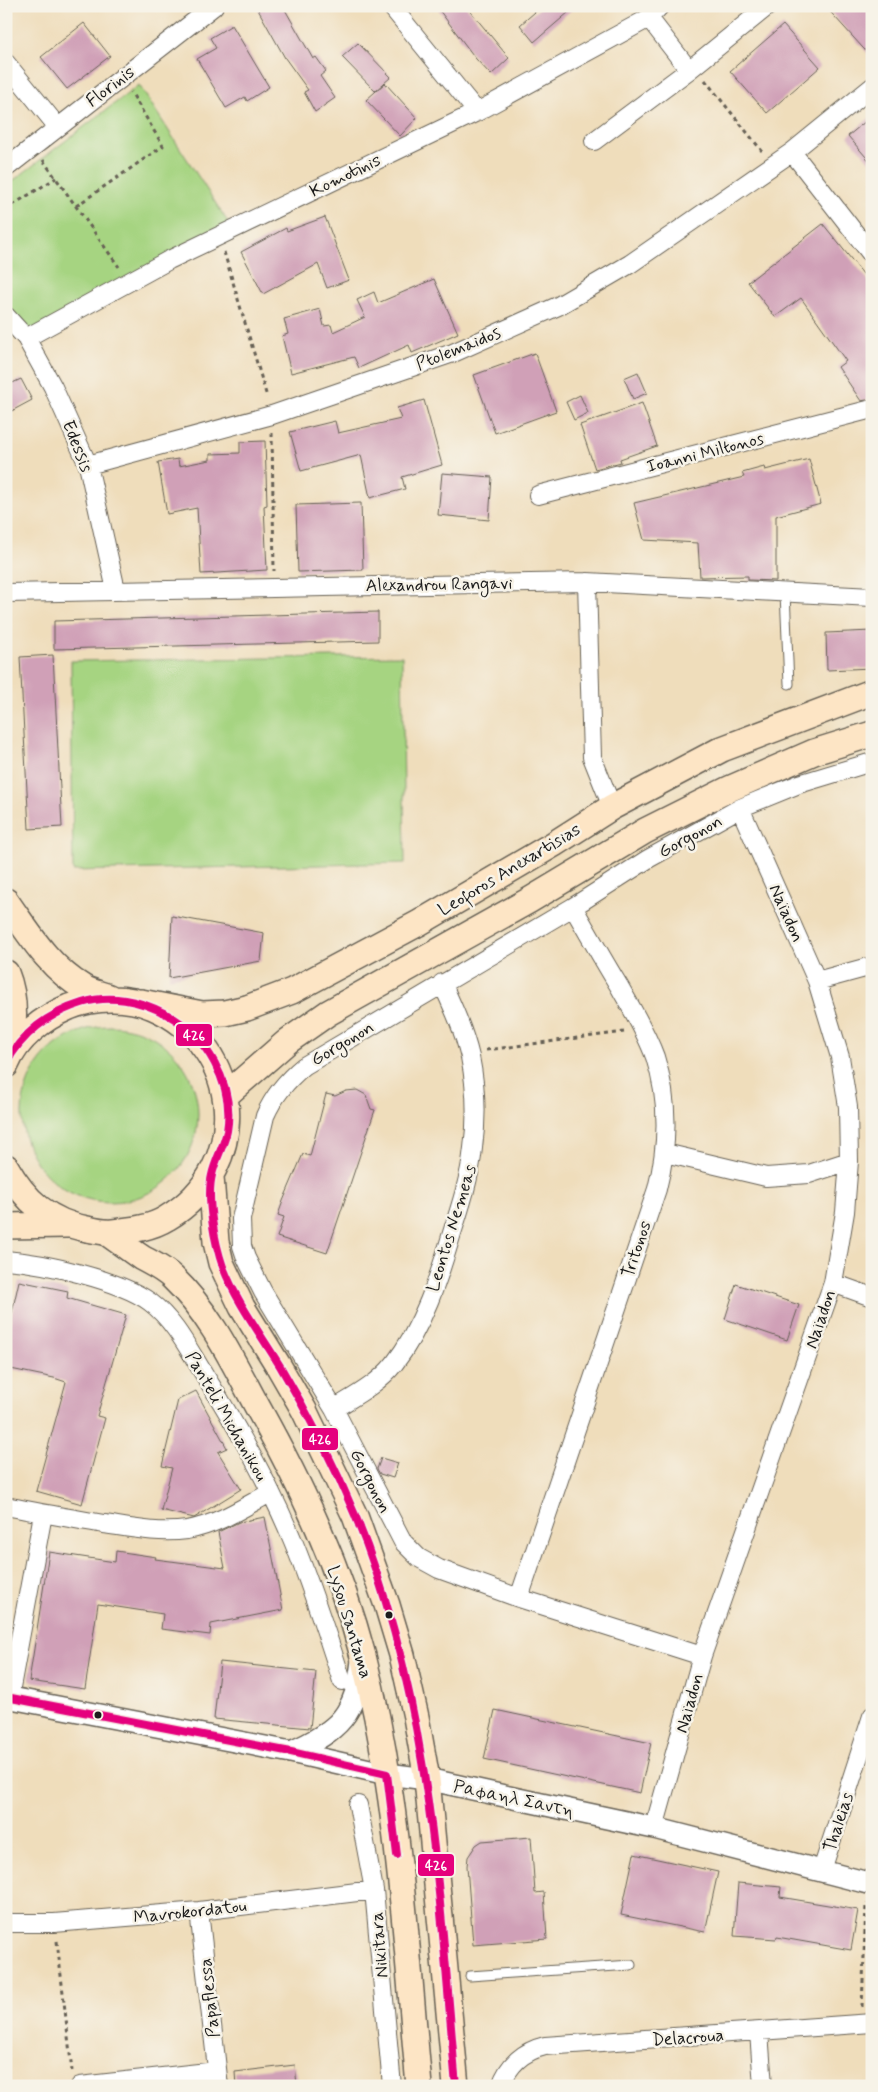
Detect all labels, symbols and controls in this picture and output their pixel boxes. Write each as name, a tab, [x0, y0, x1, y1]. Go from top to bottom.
street label: Florinis	[81, 61, 140, 113]
street label: Komotinis	[306, 148, 385, 203]
street label: Ptolemaidos	[412, 321, 504, 377]
street label: Edessis	[56, 417, 98, 476]
street label: Ioanni Miltonos	[644, 427, 766, 479]
street label: Alexandrou Rangavi	[365, 572, 513, 599]
street label: Gorgonon	[654, 810, 727, 865]
street label: Leoforos Anexartisias	[434, 818, 586, 924]
street label: Naïadon	[763, 881, 809, 946]
street label: Gorgonon	[307, 1016, 379, 1073]
line badge: 426	[175, 1023, 213, 1047]
text: 426	[183, 1027, 205, 1045]
street label: Leontos Nemeas	[421, 1162, 483, 1295]
street label: Tritonos	[616, 1218, 658, 1281]
street label: Naïadon	[800, 1287, 842, 1352]
street label: Panteli Michanikou	[179, 1347, 273, 1486]
line badge: 426	[301, 1427, 339, 1451]
text: 426	[309, 1431, 331, 1449]
street label: Gorgonon	[343, 1445, 397, 1518]
street label: Lysou Santama	[321, 1563, 378, 1682]
unlabelled marker	[384, 1610, 394, 1620]
street label: Naïadon	[670, 1671, 710, 1736]
unlabelled marker	[93, 1710, 103, 1720]
street label: Ραφαηλ Σαντη	[451, 1775, 576, 1823]
street label: Thaleias	[818, 1789, 860, 1855]
line badge: 426	[417, 1853, 455, 1877]
text: 426	[425, 1857, 447, 1875]
street label: Mavrokordatou	[132, 1894, 248, 1930]
street label: Nikitara	[365, 1911, 395, 1979]
street label: Papaflessa	[194, 1957, 226, 2039]
street label: Delacroua	[651, 2024, 725, 2052]

